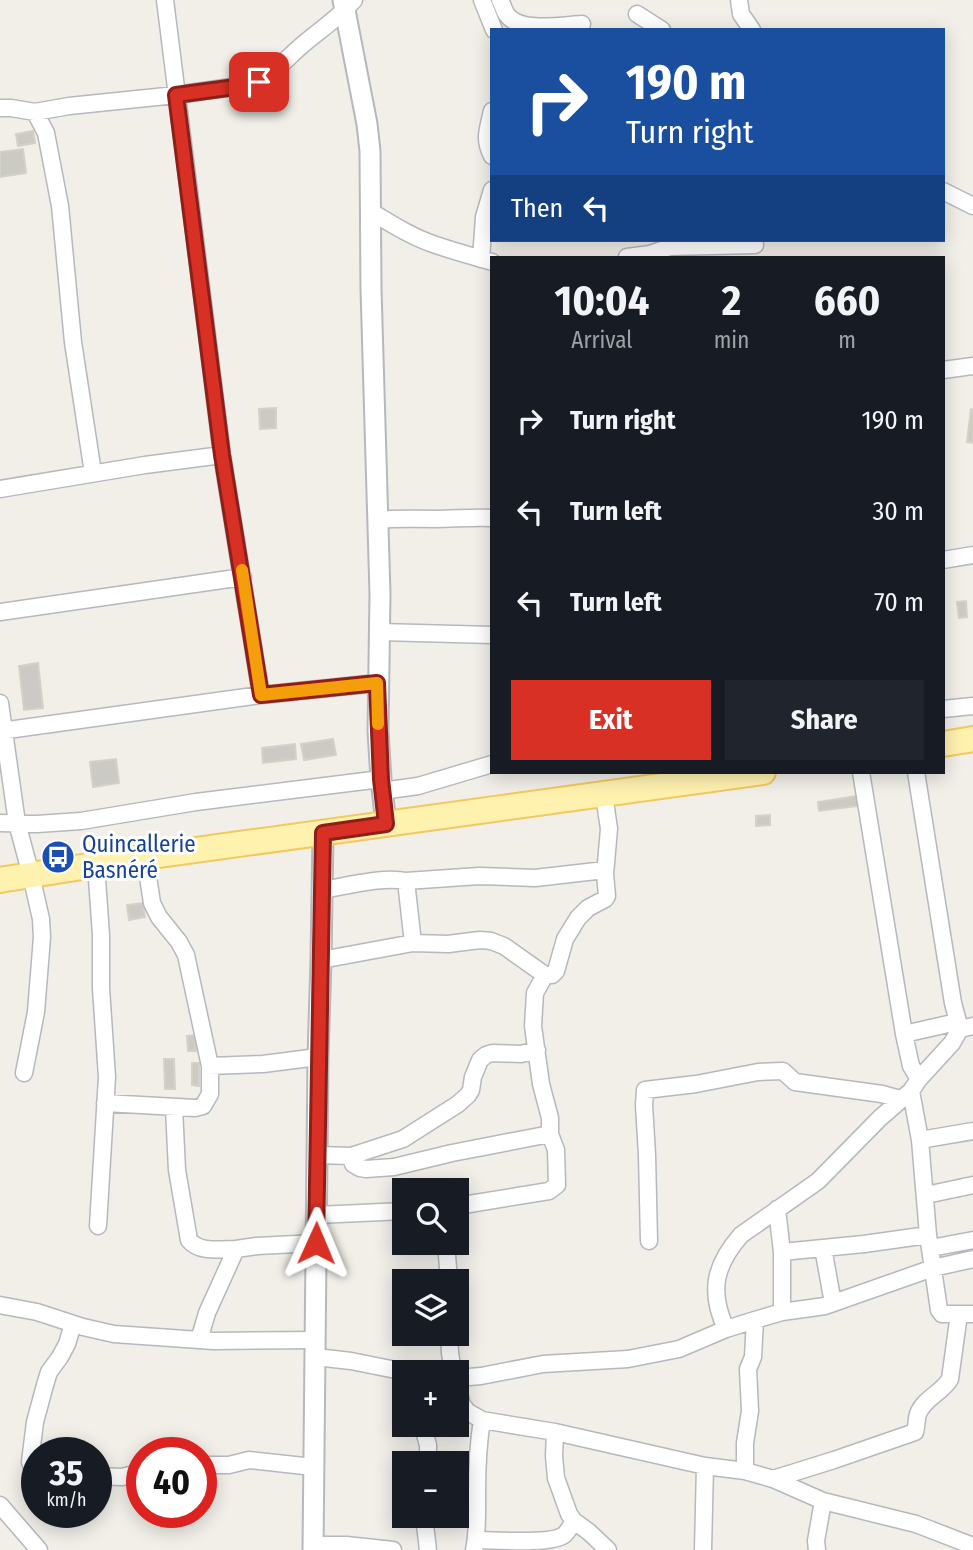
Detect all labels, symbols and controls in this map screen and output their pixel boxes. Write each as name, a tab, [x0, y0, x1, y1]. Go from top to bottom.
pin	[229, 52, 289, 112]
text: 190 m	[626, 53, 746, 112]
icon: right	[511, 56, 602, 147]
icon: arrive	[240, 63, 278, 101]
text: Turn right	[626, 113, 753, 151]
icon: left	[577, 189, 615, 227]
text: Then	[511, 193, 563, 224]
text: 10:04	[554, 276, 649, 326]
text: 2	[722, 276, 741, 326]
text: 660	[814, 276, 881, 326]
text: Arrival	[571, 326, 632, 354]
text: min	[714, 326, 749, 354]
text: m	[838, 326, 856, 354]
icon: right	[511, 402, 549, 440]
text: Turn right	[570, 405, 676, 436]
text: 190 m	[862, 405, 924, 436]
icon: left	[511, 493, 549, 531]
text: Turn left	[570, 496, 662, 527]
text: 30 m	[873, 496, 924, 527]
icon: left	[511, 584, 549, 622]
text: Turn left	[570, 587, 662, 618]
text: 70 m	[874, 587, 924, 618]
button: Exit	[511, 680, 711, 760]
button: Share	[725, 680, 924, 760]
place label: Quincallerie Basnéré	[82, 830, 196, 884]
bus stop icon: Quincallerie Basnéré	[39, 838, 77, 876]
map controls	[392, 1178, 469, 1528]
button: search	[392, 1178, 469, 1255]
position arrow	[279, 1206, 353, 1280]
button: layers	[392, 1269, 469, 1346]
button: +	[392, 1360, 469, 1437]
speed limit sign: 40	[126, 1437, 217, 1528]
button: −	[392, 1451, 469, 1528]
text: 35	[50, 1452, 83, 1494]
text: km/h	[46, 1489, 87, 1511]

